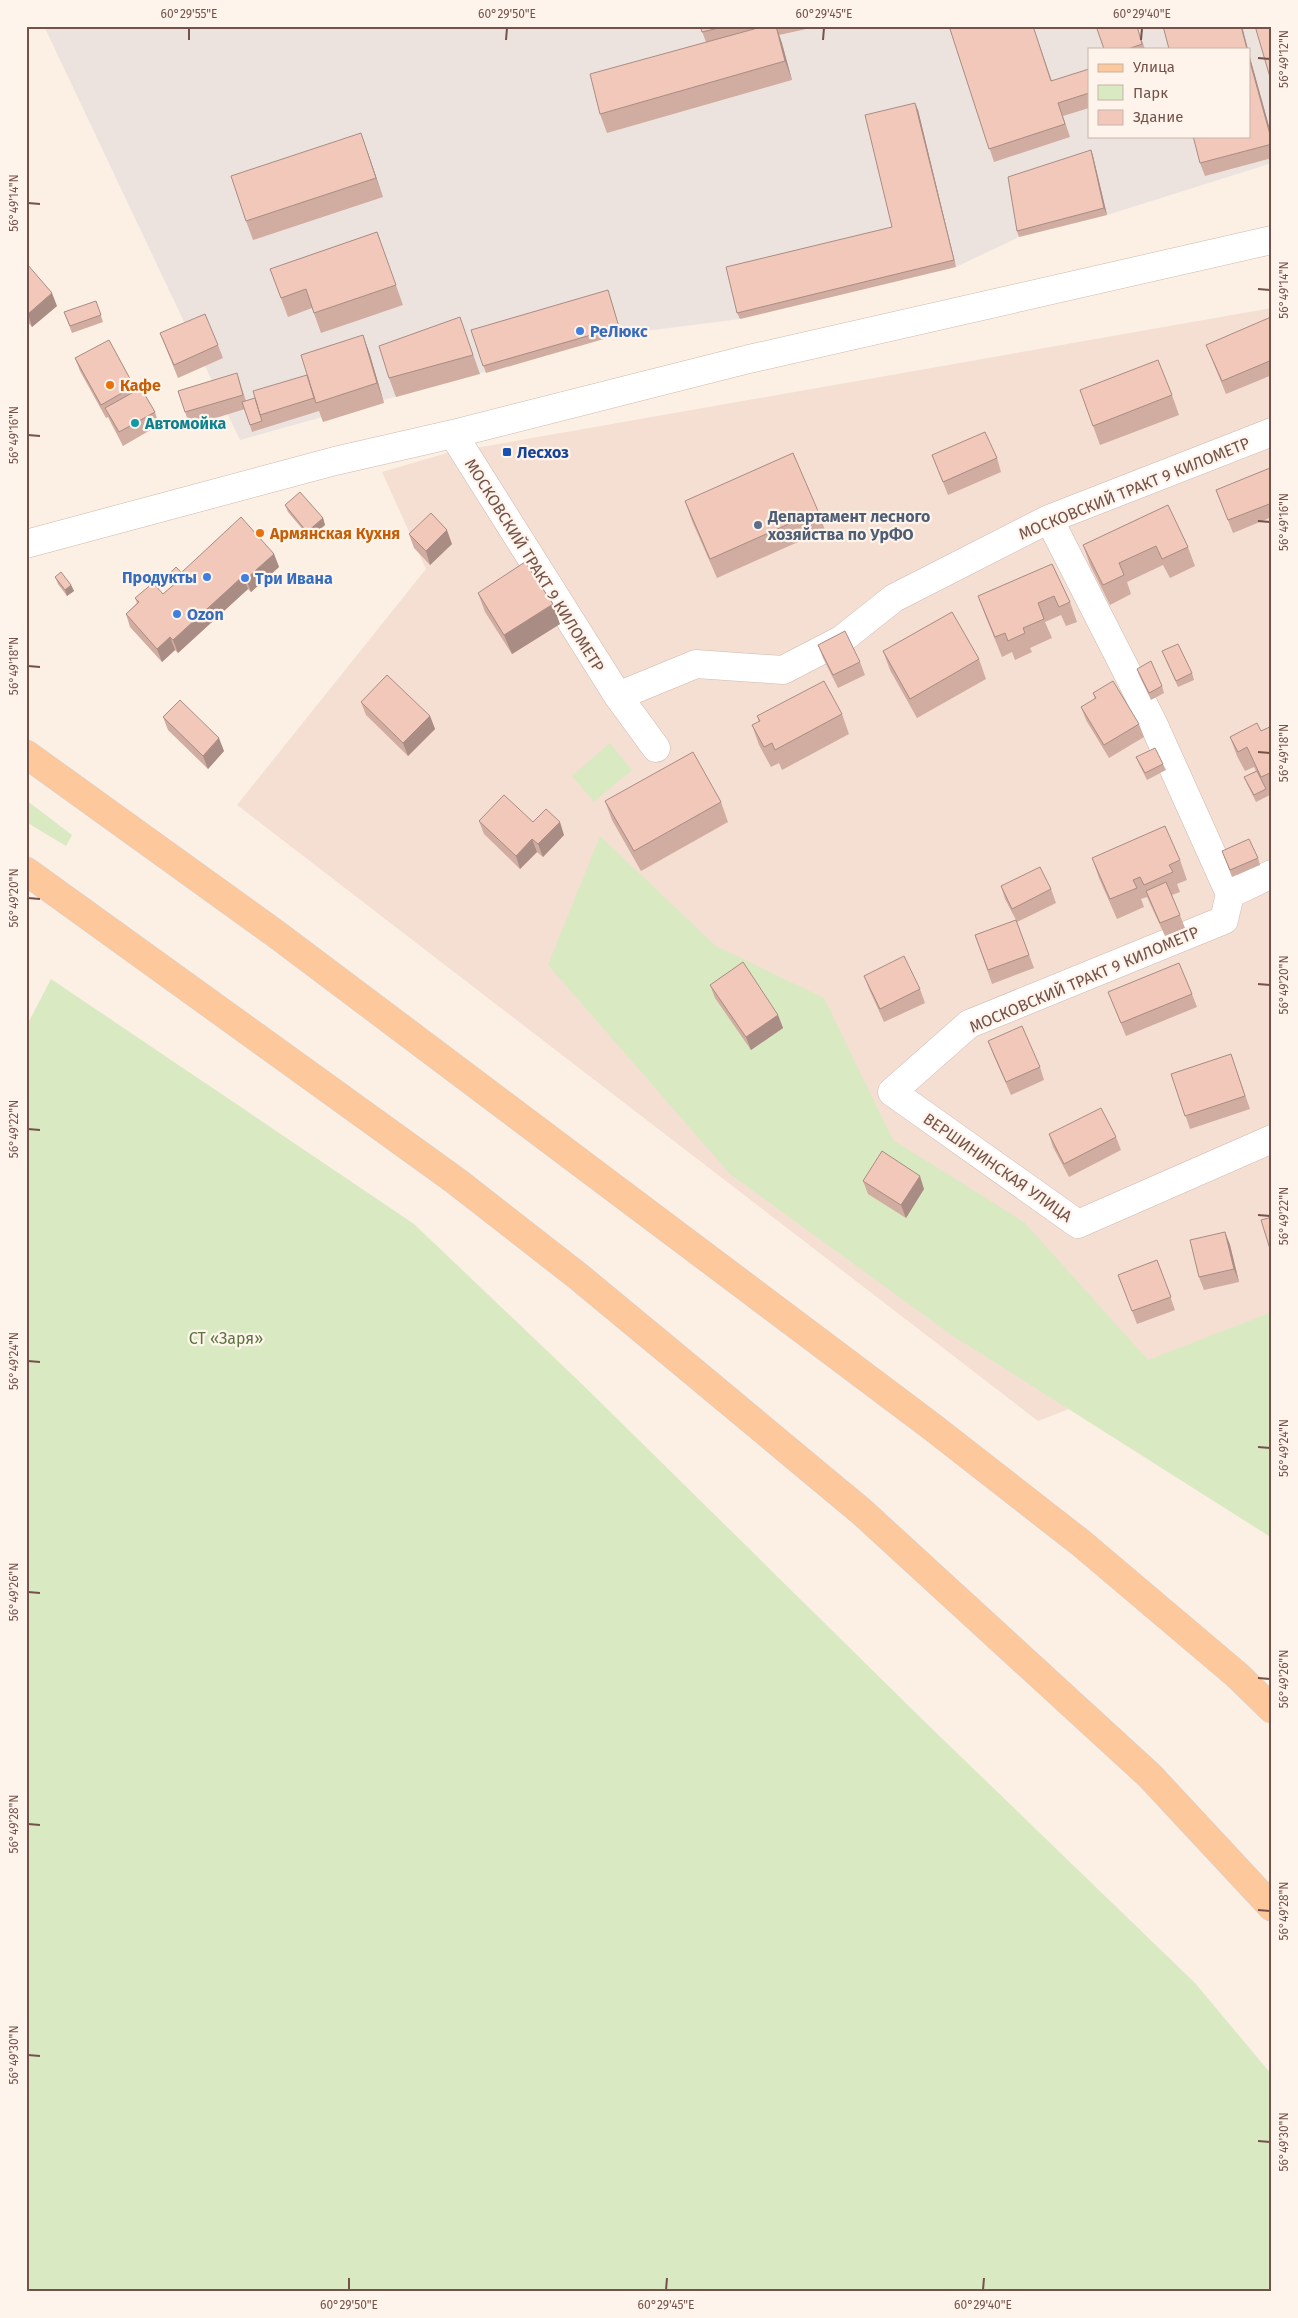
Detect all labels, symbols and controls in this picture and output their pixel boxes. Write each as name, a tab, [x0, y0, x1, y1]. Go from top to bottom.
text: 60°29'55"E	[161, 7, 217, 21]
text: 60°29'50"E	[478, 7, 536, 21]
text: 60°29'45"E	[796, 7, 852, 21]
text: 60°29'40"E	[1113, 7, 1171, 21]
text: 56°49'12"N	[1277, 30, 1291, 88]
legend	[1088, 48, 1250, 138]
text: Улица	[1133, 58, 1175, 76]
text: Парк	[1133, 84, 1168, 102]
text: Здание	[1133, 108, 1183, 126]
text: 56°49'14"N	[7, 174, 21, 232]
text: 56°49'14"N	[1277, 261, 1291, 319]
place label: РеЛюкс	[590, 322, 648, 341]
marker: РеЛюкс	[574, 325, 586, 337]
place label: Кафе	[120, 376, 161, 395]
marker: Кафе	[104, 379, 116, 391]
text: 56°49'16"N	[7, 406, 21, 464]
place label: Автомойка	[144, 414, 227, 433]
marker: Автомойка	[129, 417, 141, 429]
street label: МОСКОВСКИЙ ТРАКТ 9 КИЛОМЕТР	[1016, 433, 1253, 544]
place label: Лесхоз	[517, 443, 569, 462]
marker: Лесхоз	[501, 446, 513, 458]
street label: МОСКОВСКИЙ ТРАКТ 9 КИЛОМЕТР	[461, 455, 608, 675]
text: 56°49'16"N	[1277, 493, 1291, 551]
place label: Департамент лесного хозяйства по УрФО	[767, 507, 930, 544]
marker: Департамент лесного хозяйства по УрФО	[752, 519, 764, 531]
place label: Армянская Кухня	[269, 524, 400, 543]
marker: Армянская Кухня	[254, 527, 266, 539]
place label: Продукты	[122, 568, 197, 587]
place label: Три Ивана	[255, 569, 333, 588]
marker: Продукты	[201, 571, 213, 583]
marker: Три Ивана	[239, 572, 251, 584]
place label: Ozon	[187, 605, 224, 624]
marker: Ozon	[171, 608, 183, 620]
text: 56°49'18"N	[7, 637, 21, 695]
text: 56°49'18"N	[1277, 724, 1291, 782]
text: 56°49'20"N	[7, 868, 21, 928]
street label: МОСКОВСКИЙ ТРАКТ 9 КИЛОМЕТР	[967, 922, 1202, 1037]
text: 56°49'20"N	[1277, 955, 1291, 1015]
text: 56°49'22"N	[7, 1100, 21, 1158]
street label: ВЕРШИНИНСКАЯ УЛИЦА	[920, 1109, 1076, 1226]
text: 56°49'22"N	[1277, 1187, 1291, 1245]
park label: СТ «Заря»	[189, 1329, 263, 1348]
text: 56°49'24"N	[7, 1332, 21, 1390]
text: 56°49'24"N	[1277, 1419, 1291, 1477]
text: 56°49'26"N	[7, 1563, 21, 1621]
text: 56°49'26"N	[1277, 1650, 1291, 1708]
text: 56°49'28"N	[7, 1795, 21, 1854]
text: 56°49'28"N	[1277, 1882, 1291, 1941]
text: 56°49'30"N	[7, 2025, 21, 2085]
text: 56°49'30"N	[1277, 2112, 1291, 2172]
text: 60°29'50"E	[320, 2298, 378, 2312]
text: 60°29'45"E	[638, 2298, 694, 2312]
text: 60°29'40"E	[954, 2298, 1012, 2312]

